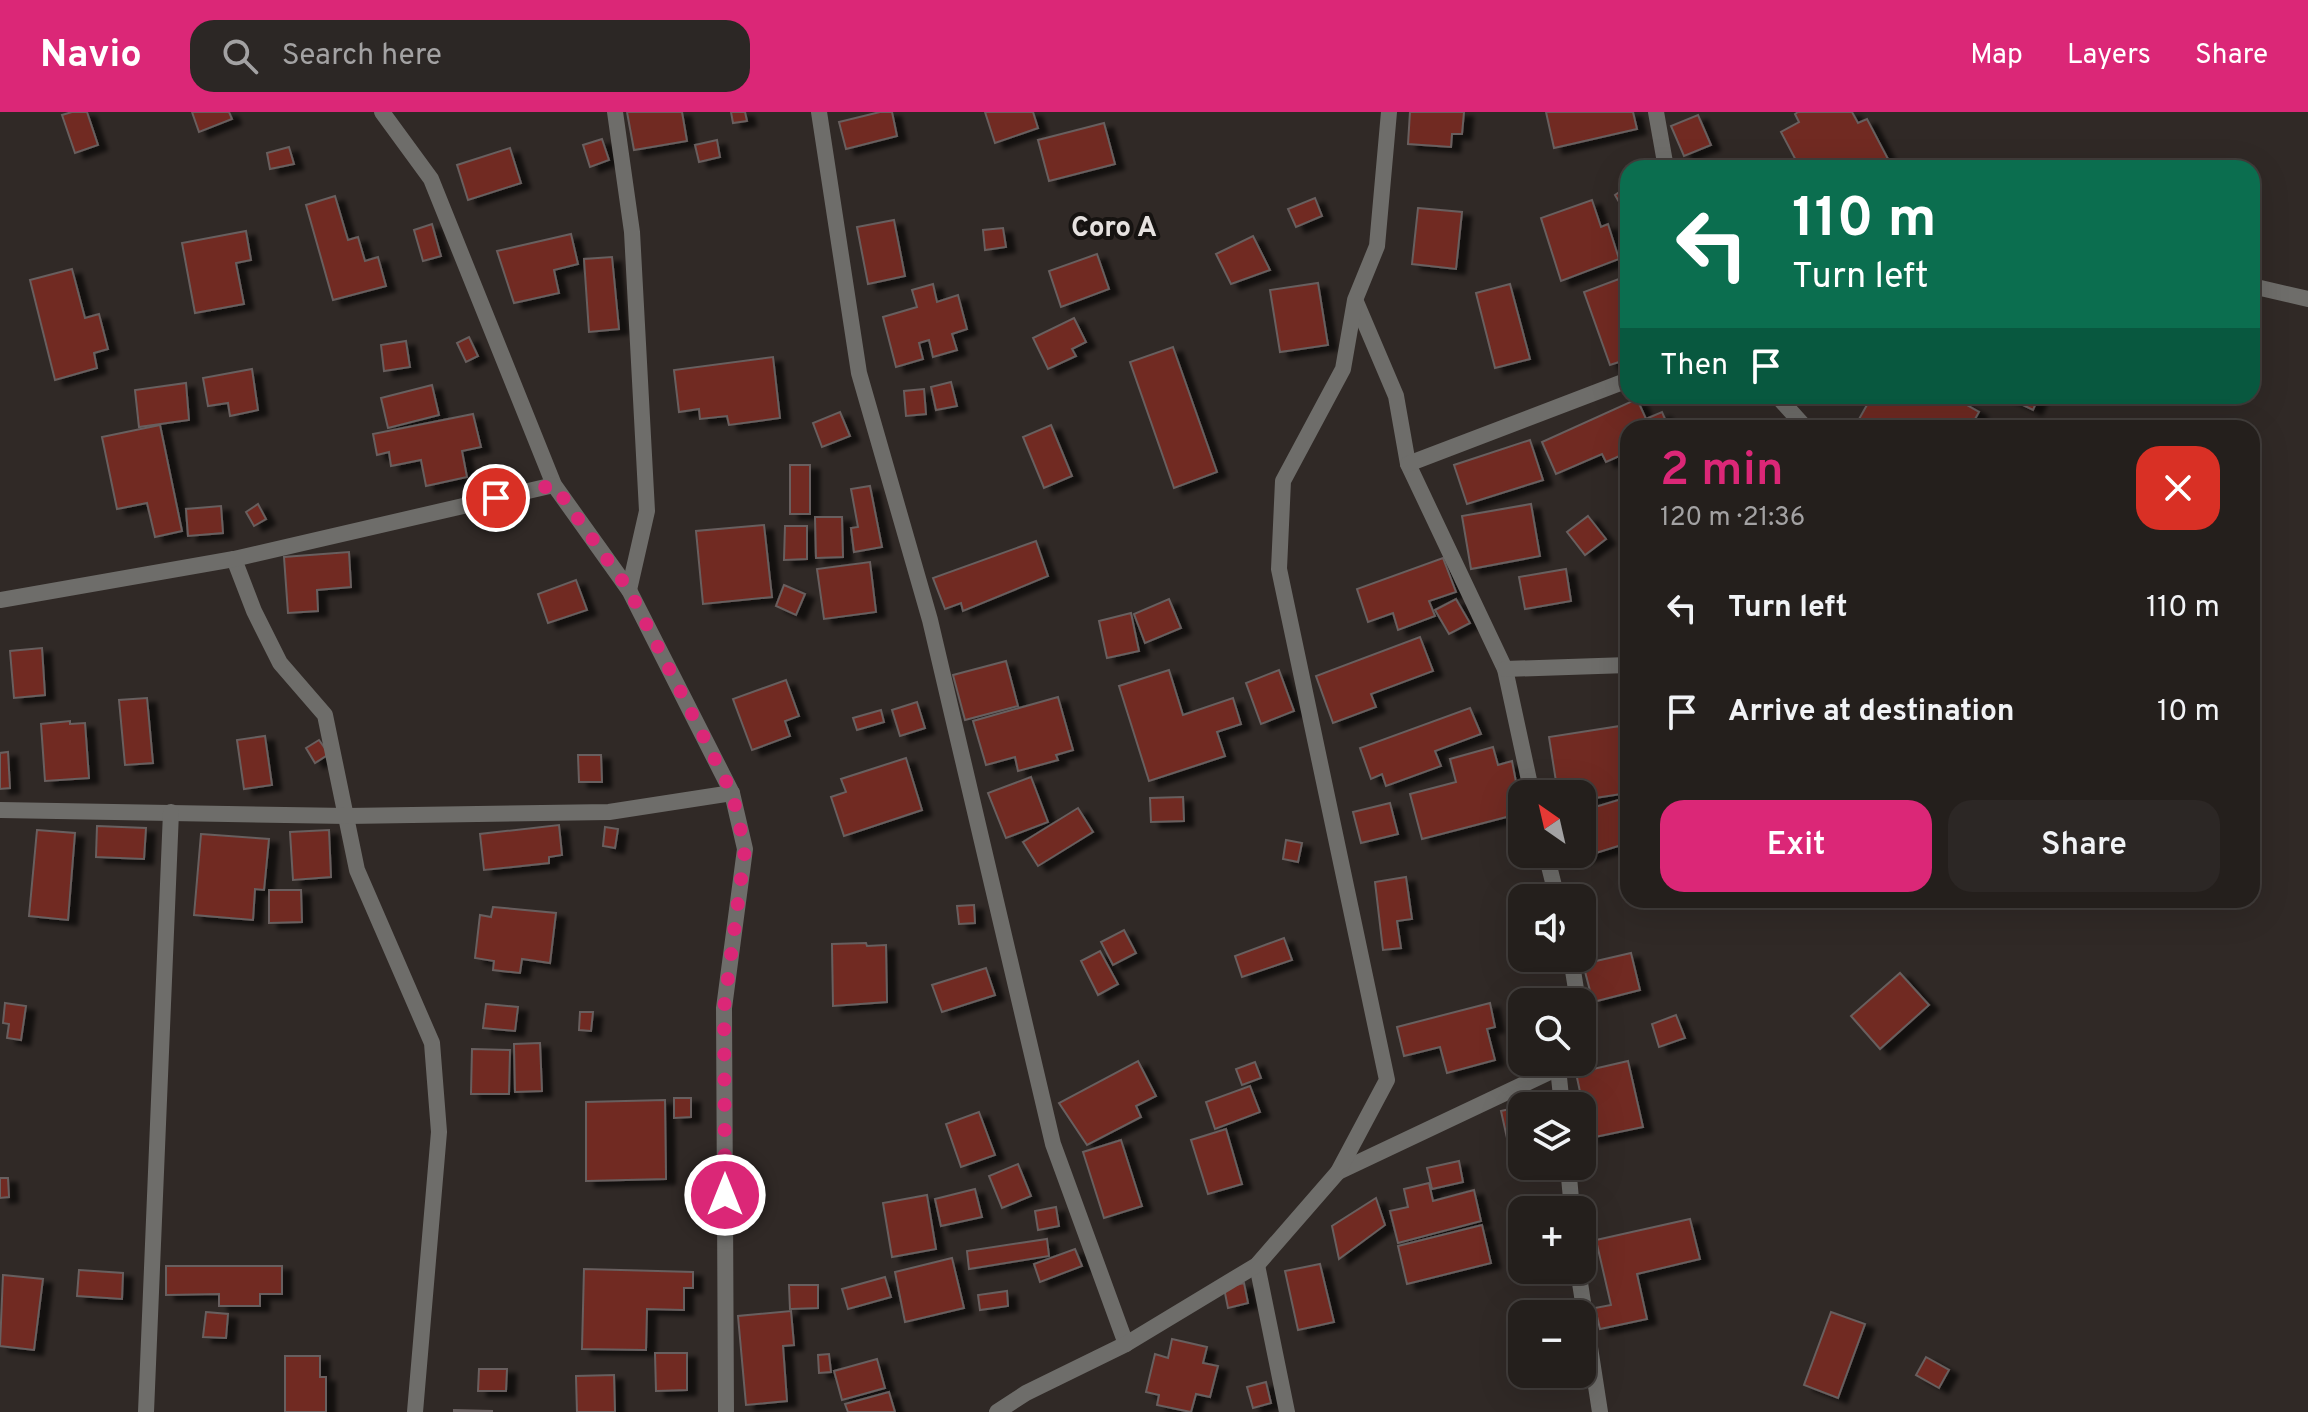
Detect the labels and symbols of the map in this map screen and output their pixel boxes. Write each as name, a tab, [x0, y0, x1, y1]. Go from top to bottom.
district label: Coro A	[1071, 211, 1157, 247]
pin	[462, 464, 530, 532]
north arrow	[1508, 780, 1596, 868]
position arrow	[683, 1153, 767, 1237]

